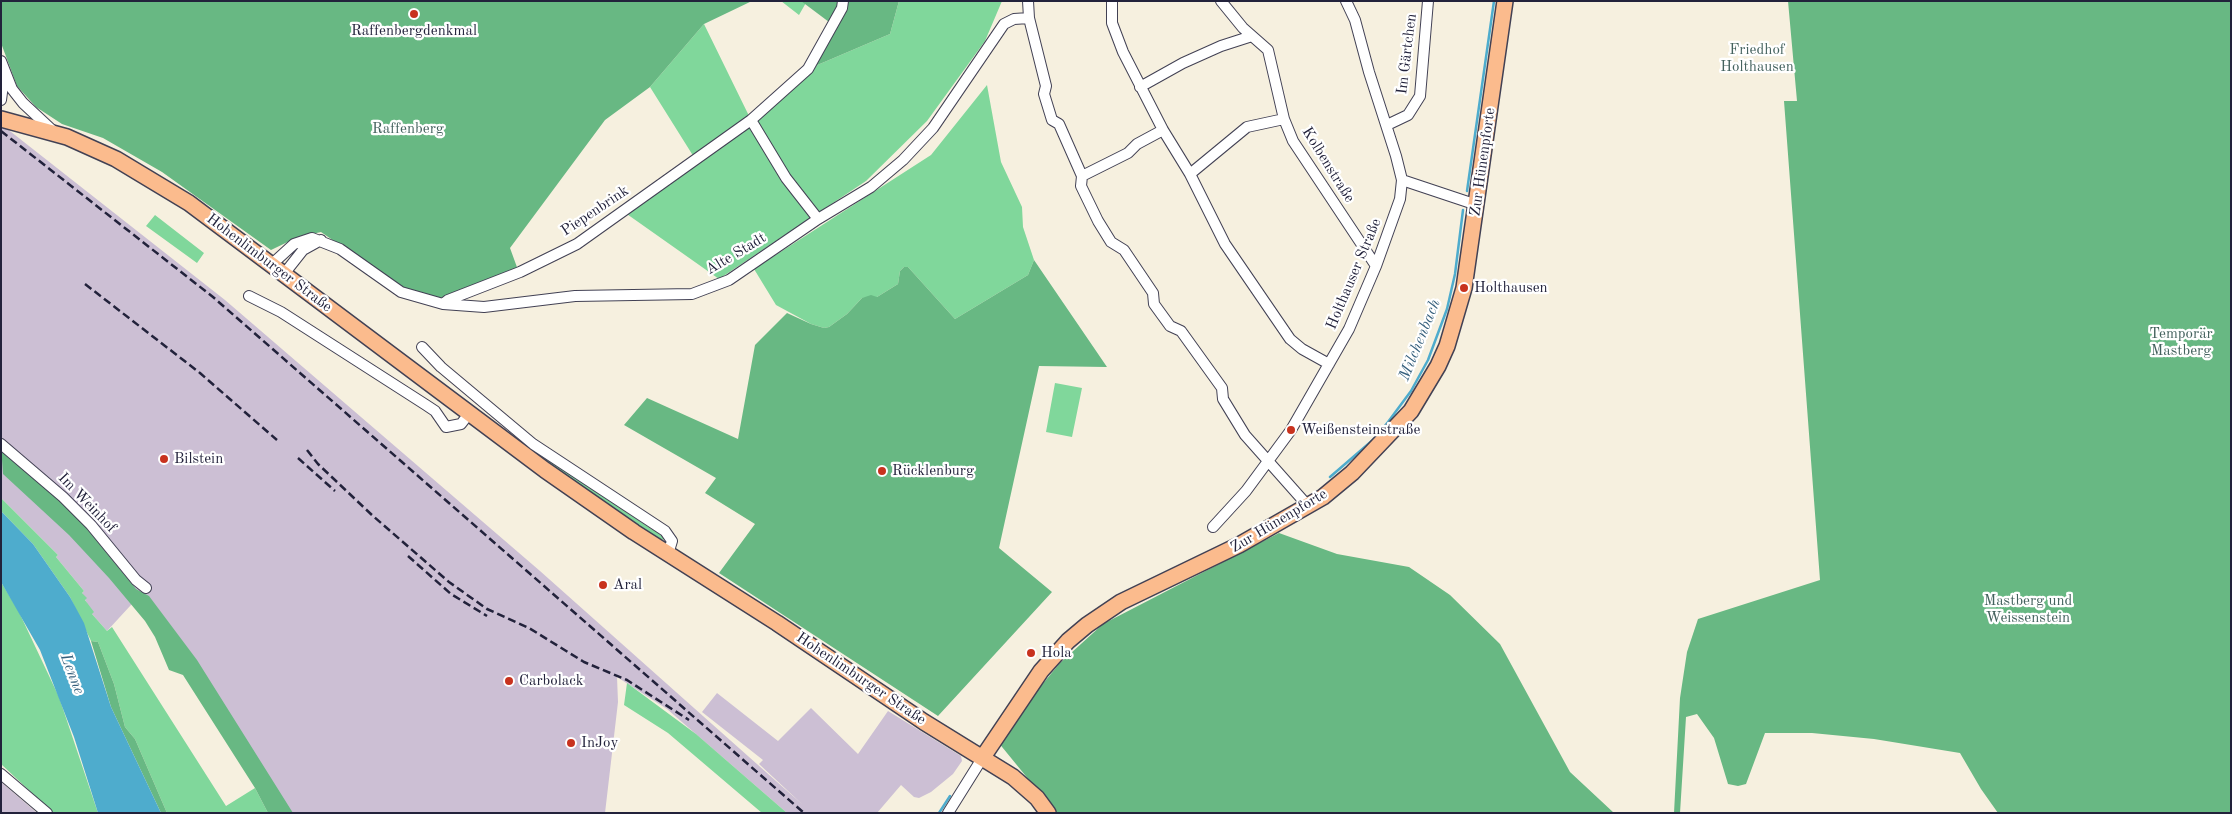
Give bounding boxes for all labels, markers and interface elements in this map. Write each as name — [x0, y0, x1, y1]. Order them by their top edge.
marker: Raffenbergdenkmal — [408, 8, 420, 20]
street label: Im Gärtchen — [1393, 13, 1421, 95]
place label: Raffenbergdenkmal — [351, 22, 477, 40]
park label: Friedhof Holthausen — [1720, 41, 1794, 76]
street label: Zur Hünenpforte — [1466, 107, 1500, 217]
park label: Raffenberg — [372, 120, 444, 138]
street label: Kolbenstraße — [1298, 124, 1358, 206]
street label: Piepenbrink — [558, 182, 632, 240]
street label: Hohenlimburger Straße — [203, 210, 335, 316]
street label: Holthauser Straße — [1323, 216, 1385, 332]
street label: Alte Stadt — [703, 229, 769, 279]
place label: Holthausen — [1474, 279, 1548, 297]
marker: Holthausen — [1458, 282, 1470, 294]
water label: Milchenbach — [1395, 296, 1445, 384]
park label: Temporär Mastberg — [2149, 325, 2213, 360]
place label: Weißensteinstraße — [1301, 421, 1420, 439]
marker: Weißensteinstraße — [1285, 424, 1297, 436]
place label: Bilstein — [174, 450, 223, 468]
marker: Bilstein — [158, 453, 170, 465]
place label: Rücklenburg — [892, 462, 974, 480]
marker: Rücklenburg — [876, 465, 888, 477]
street label: Im Weinhof — [54, 469, 120, 537]
street label: Zur Hünenpforte — [1227, 485, 1331, 557]
place label: Aral — [613, 576, 642, 594]
marker: Aral — [597, 579, 609, 591]
park label: Mastberg und Weissenstein — [1984, 592, 2072, 627]
street label: Hohenlimburger Straße — [793, 629, 929, 729]
place label: Hola — [1041, 644, 1072, 662]
marker: Hola — [1025, 647, 1037, 659]
water label: Lenne — [55, 651, 89, 697]
place label: Carbolack — [519, 672, 584, 690]
marker: Carbolack — [503, 675, 515, 687]
place label: InJoy — [581, 734, 618, 752]
marker: InJoy — [565, 737, 577, 749]

